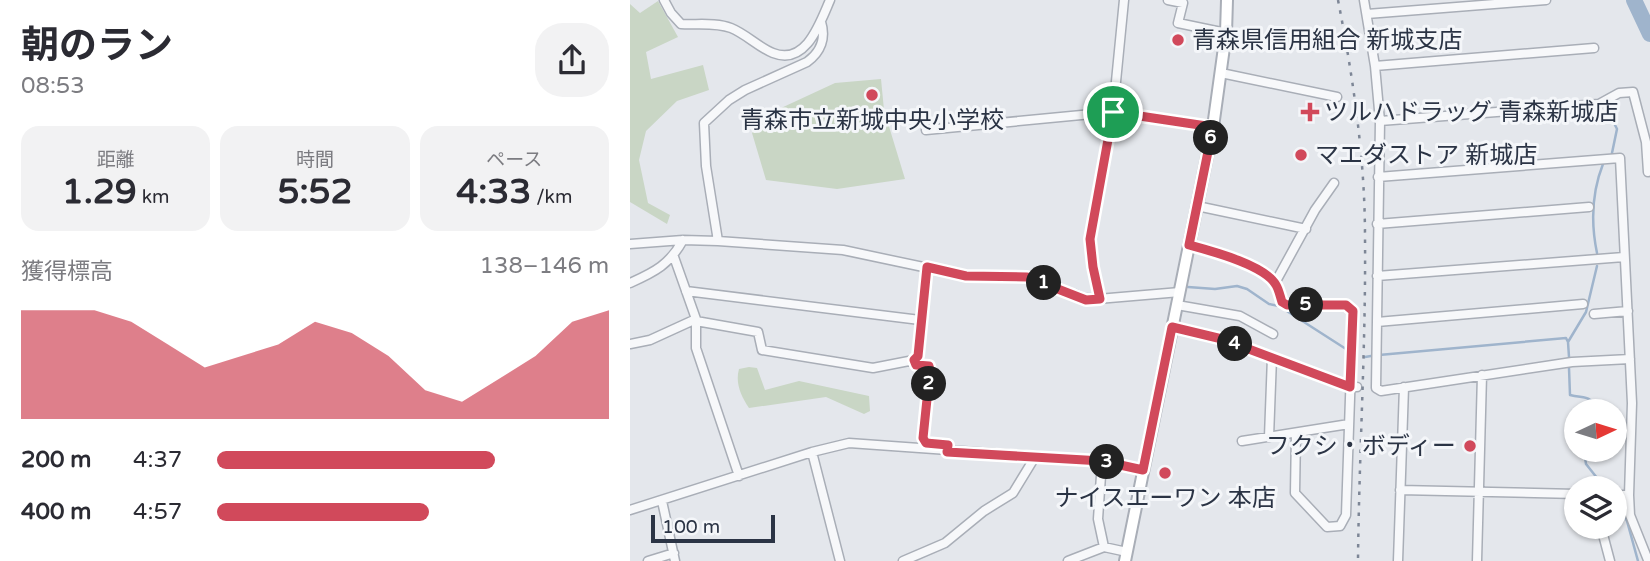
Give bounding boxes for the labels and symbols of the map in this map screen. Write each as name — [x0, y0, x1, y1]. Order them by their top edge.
place label: 青森県信用組合 新城支店 — [1192, 26, 1462, 55]
marker: 青森県信用組合 新城支店 — [1170, 32, 1186, 48]
pin — [1083, 82, 1143, 142]
marker: 青森市立新城中央小学校 — [864, 87, 880, 103]
place label: ツルハドラッグ 青森新城店 — [1324, 98, 1618, 127]
marker: ツルハドラッグ 青森新城店 — [1302, 104, 1318, 120]
place label: 青森市立新城中央小学校 — [740, 106, 1004, 135]
pin: 6 — [1194, 120, 1228, 156]
place label: マエダストア 新城店 — [1315, 141, 1537, 170]
marker: マエダストア 新城店 — [1293, 147, 1309, 163]
pin: 1 — [1026, 266, 1062, 300]
pin: 5 — [1288, 288, 1324, 322]
pin: 4 — [1218, 326, 1252, 362]
pin: 2 — [912, 366, 946, 402]
north arrow — [1564, 399, 1628, 462]
place label: フクシ・ボディー — [1266, 432, 1456, 461]
marker: フクシ・ボディー — [1462, 438, 1478, 454]
pin: 3 — [1090, 444, 1124, 480]
marker: ナイスエーワン 本店 — [1157, 465, 1173, 481]
place label: ナイスエーワン 本店 — [1054, 484, 1276, 513]
scale bar — [651, 512, 775, 544]

